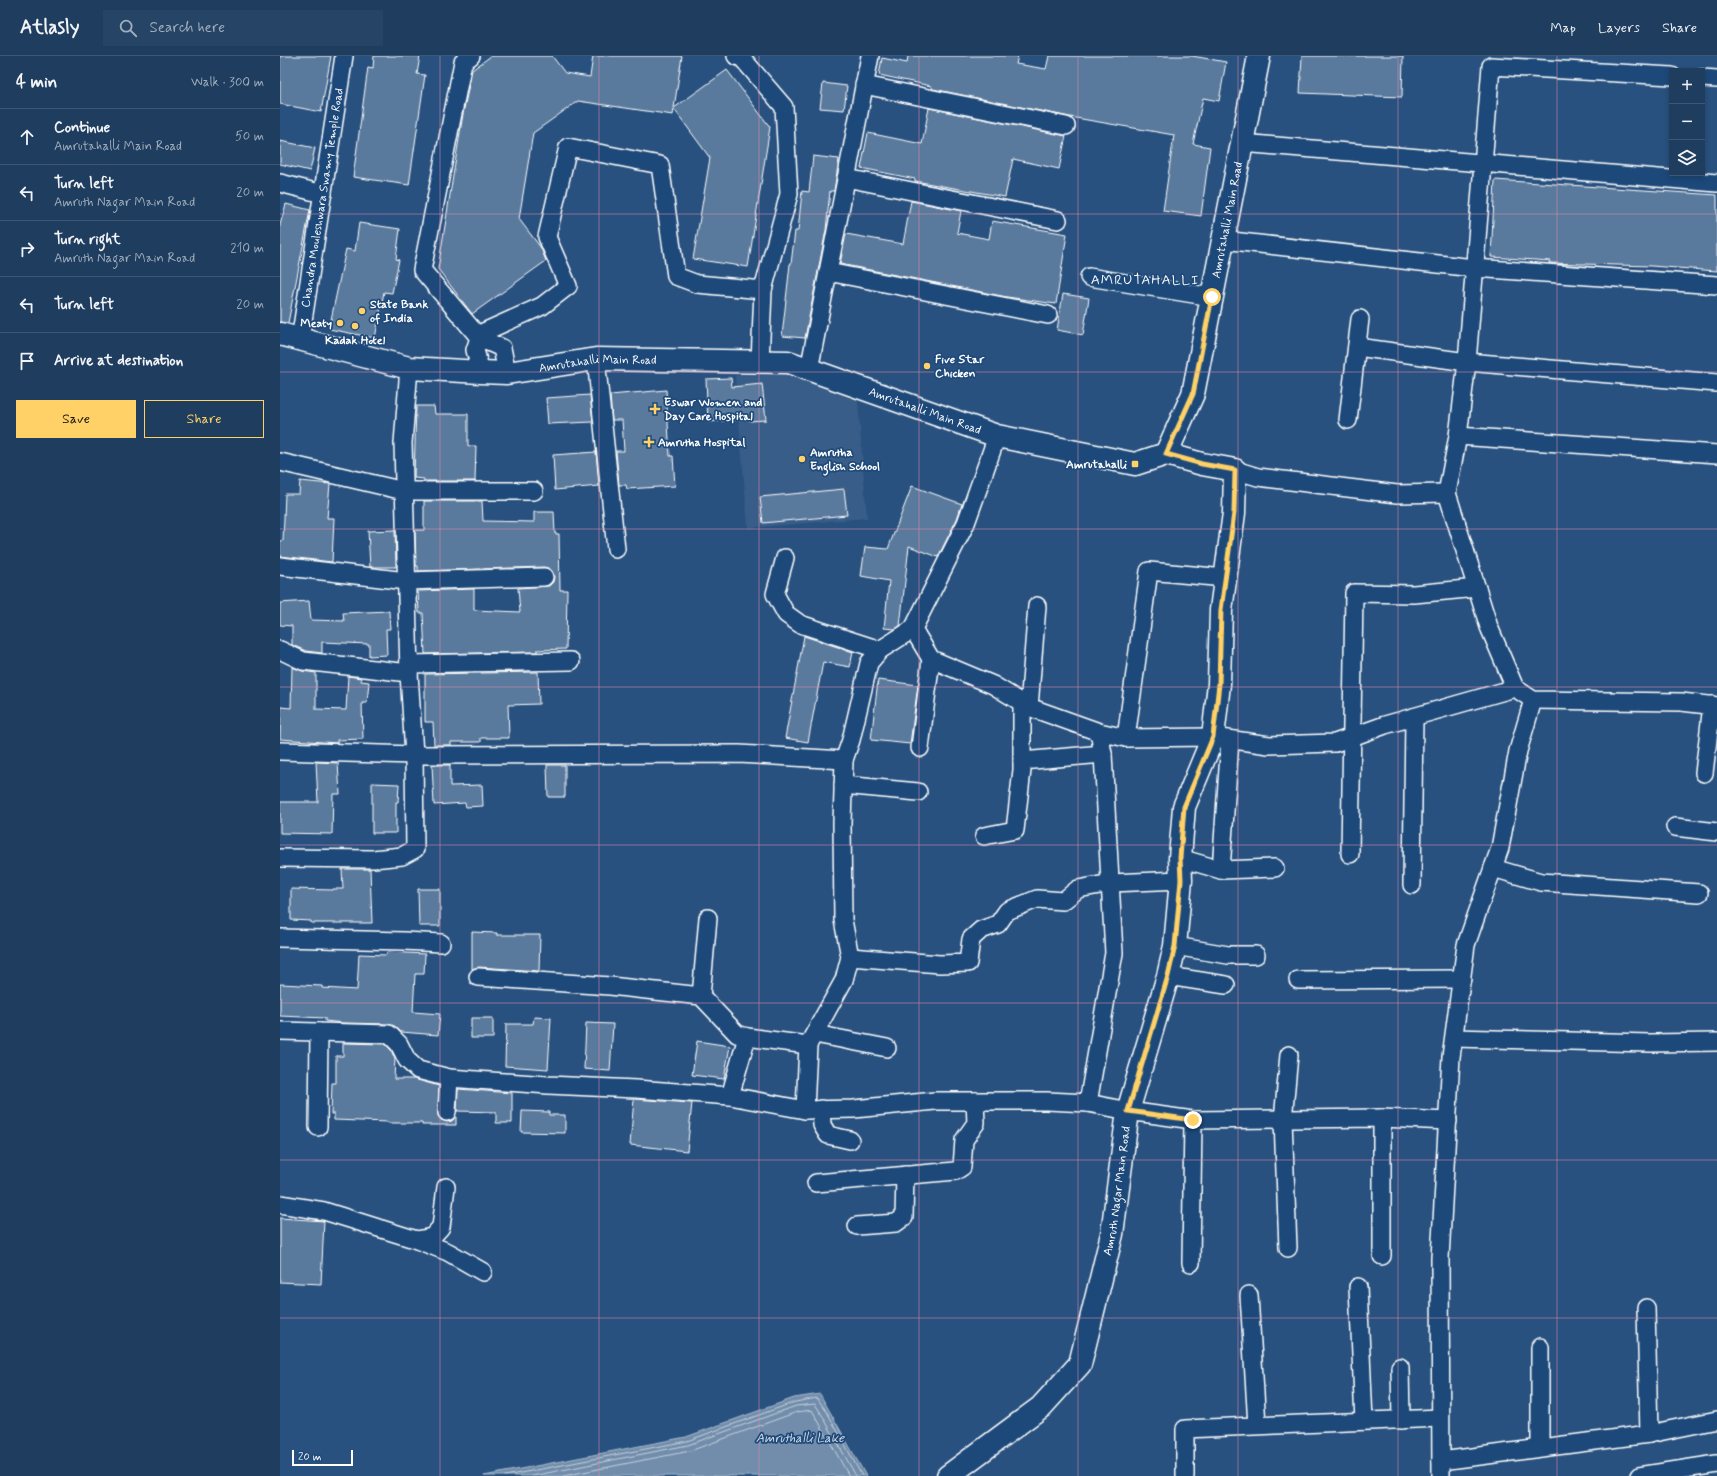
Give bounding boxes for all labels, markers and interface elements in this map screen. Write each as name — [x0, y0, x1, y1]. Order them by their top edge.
search box — [103, 10, 383, 46]
text: Atlasly — [20, 15, 79, 40]
icon: search — [117, 17, 139, 39]
text: Search here — [149, 18, 225, 38]
text: Map — [1550, 19, 1576, 37]
text: Layers — [1598, 19, 1640, 37]
text: Share — [1662, 19, 1697, 37]
map controls — [1669, 68, 1705, 176]
button: + — [1669, 68, 1705, 104]
text: 4 min — [16, 71, 57, 93]
text: Walk · 300 m — [191, 74, 264, 91]
street label: Chandra Mouleshwara Swamy Temple Road — [298, 87, 348, 309]
button: − — [1669, 104, 1705, 140]
text: Continue — [54, 118, 110, 138]
icon: ahead — [16, 126, 38, 148]
text: 50 m — [235, 128, 264, 145]
text: Amrutahalli Main Road — [54, 138, 182, 155]
button: layers — [1669, 140, 1705, 176]
street label: Amrutahalli Main Road — [1209, 160, 1247, 280]
text: Turn left — [54, 174, 114, 194]
icon: left — [16, 182, 38, 204]
text: 20 m — [236, 184, 264, 201]
text: Amruth Nagar Main Road — [54, 194, 195, 211]
text: Turn right — [54, 230, 121, 250]
icon: right — [16, 238, 38, 260]
text: 210 m — [230, 240, 264, 257]
text: Amruth Nagar Main Road — [54, 250, 195, 267]
district label: AMRUTAHALLI — [1091, 271, 1199, 289]
route start — [1203, 288, 1221, 306]
icon: left — [16, 294, 38, 316]
text: Turn left — [54, 295, 114, 315]
text: 20 m — [236, 296, 264, 313]
place label: State Bank of India — [370, 297, 428, 327]
marker: State Bank of India — [357, 306, 367, 316]
place label: Meaty — [300, 316, 332, 332]
marker: Meaty — [335, 318, 345, 328]
marker: Kadak Hotel — [350, 321, 360, 331]
place label: Kadak Hotel — [325, 333, 386, 349]
icon: arrive — [16, 350, 38, 372]
text: Arrive at destination — [54, 351, 183, 371]
street label: Amrutahalli Main Road — [538, 352, 657, 377]
place label: Five Star Chicken — [935, 352, 985, 382]
marker: Five Star Chicken — [922, 361, 932, 371]
street label: Amrutahalli Main Road — [866, 384, 983, 439]
place label: Eswar Women and Day Care Hospital — [664, 395, 762, 425]
button: Save — [16, 400, 136, 438]
button: Share — [144, 400, 264, 438]
marker: Eswar Women and Day Care Hospital — [649, 403, 661, 415]
place label: Amrutha Hospital — [658, 435, 745, 451]
marker: Amrutha Hospital — [643, 436, 655, 448]
place label: Amrutha English School — [810, 445, 880, 476]
marker: Amrutha English School — [797, 454, 807, 464]
place label: Amrutahalli — [1066, 457, 1127, 473]
marker: Amrutahalli — [1130, 459, 1140, 469]
route end — [1184, 1111, 1202, 1129]
street label: Amruth Nagar Main Road — [1100, 1125, 1135, 1258]
water label: Amruthalli Lake — [756, 1430, 845, 1447]
scale bar — [292, 1448, 353, 1467]
text: 20 m — [298, 1450, 321, 1464]

